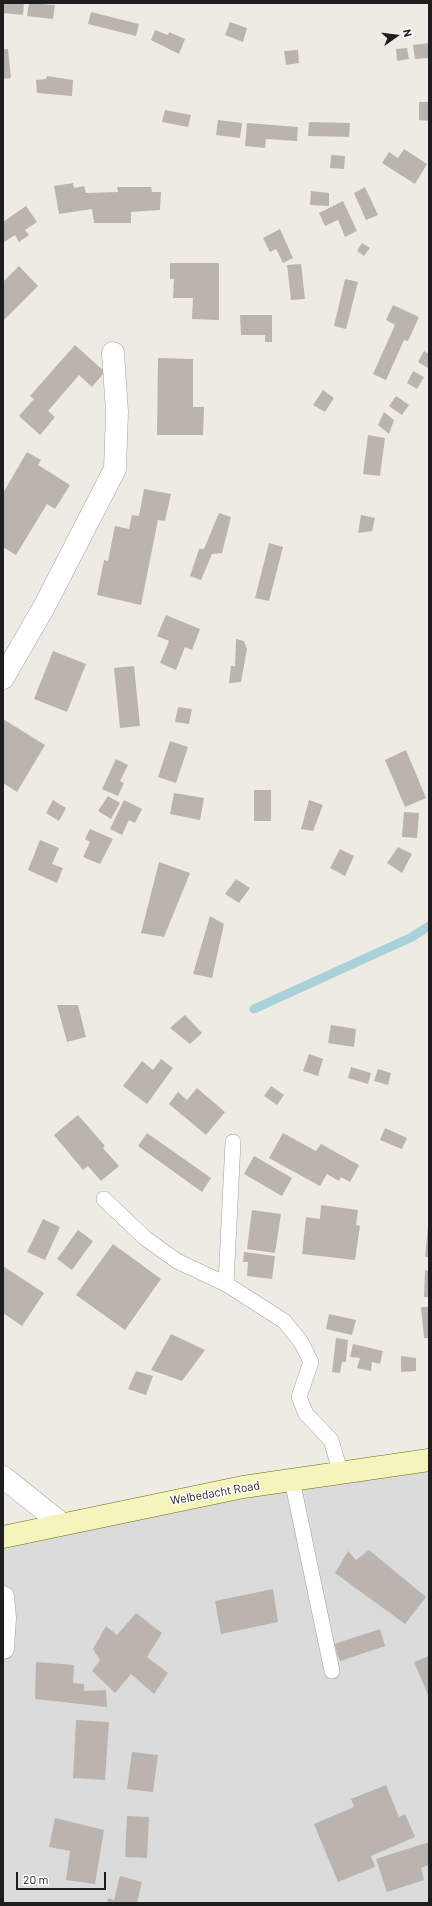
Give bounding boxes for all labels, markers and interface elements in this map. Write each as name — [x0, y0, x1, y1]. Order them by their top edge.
north arrow — [376, 16, 416, 56]
text: N — [401, 28, 415, 38]
street label: Welbedacht Road — [169, 1478, 261, 1508]
scale bar — [18, 1864, 108, 1890]
text: 20 m — [23, 1872, 49, 1886]

